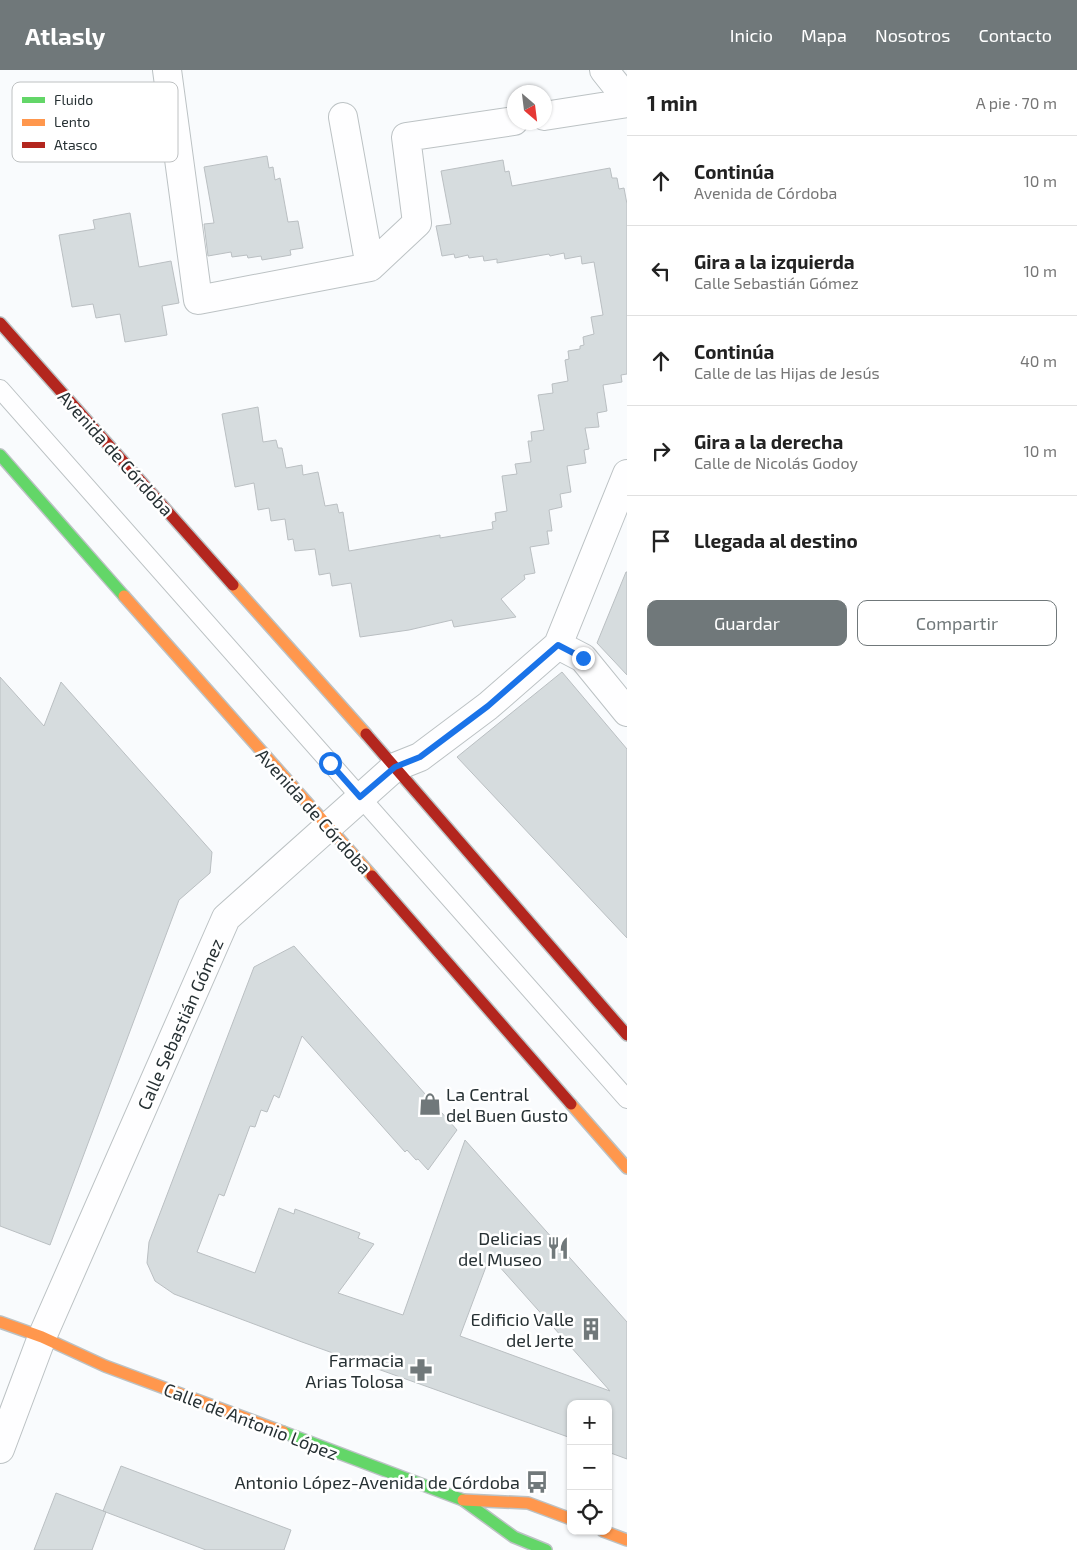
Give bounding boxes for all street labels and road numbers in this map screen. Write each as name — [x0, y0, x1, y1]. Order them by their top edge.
street label: Avenida de Córdoba — [54, 386, 178, 520]
street label: Avenida de Córdoba — [252, 744, 376, 878]
street label: Calle Sebastián Gómez — [132, 935, 228, 1113]
street label: Calle de Antonio López — [161, 1378, 341, 1464]

